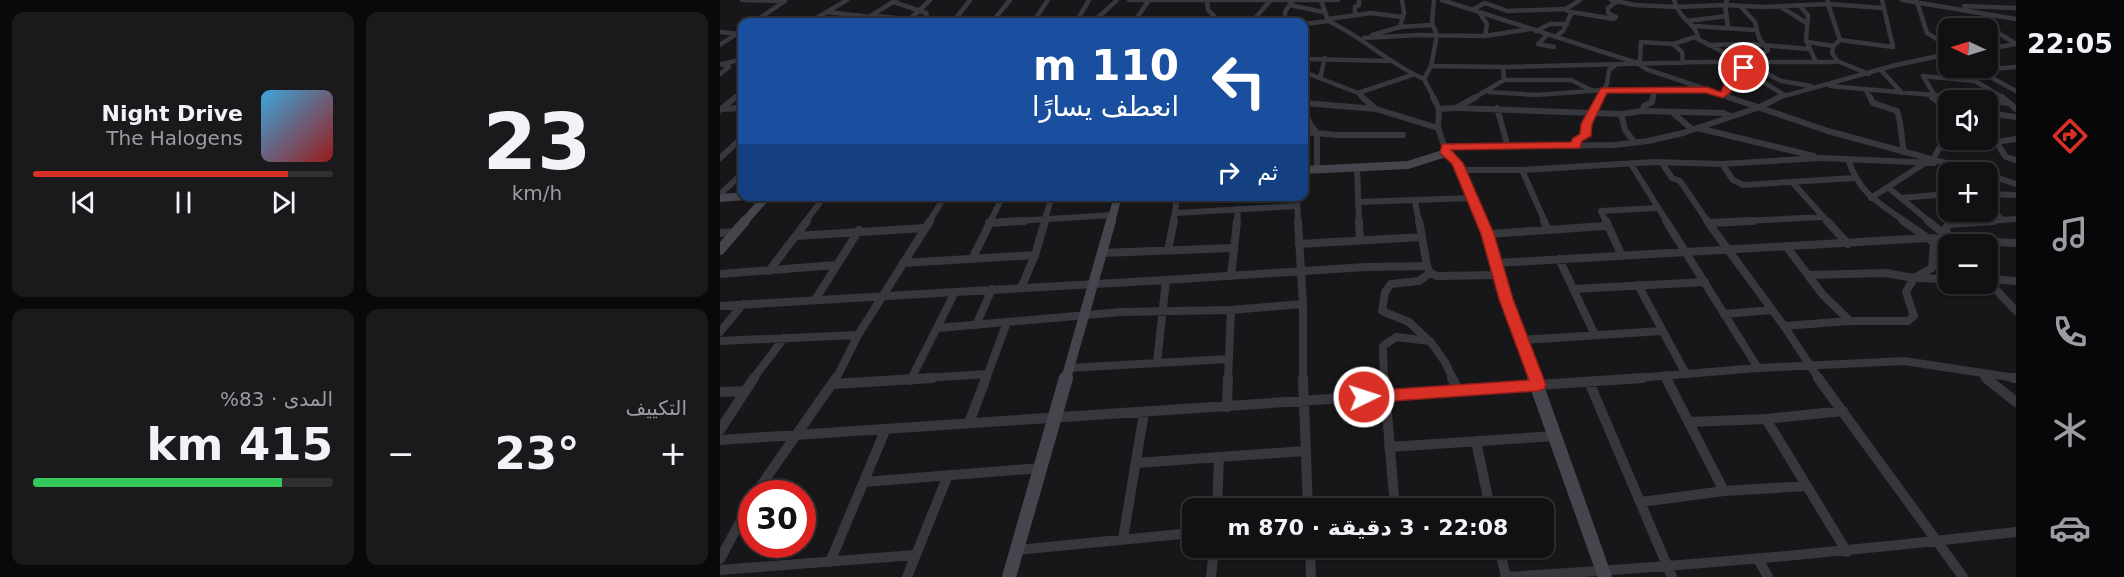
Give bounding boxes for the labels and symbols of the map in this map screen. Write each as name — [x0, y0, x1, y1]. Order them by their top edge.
north arrow — [1938, 18, 1998, 78]
pin — [1718, 42, 1769, 93]
position arrow — [1332, 365, 1396, 429]
speed limit sign: 30 — [738, 480, 816, 558]

